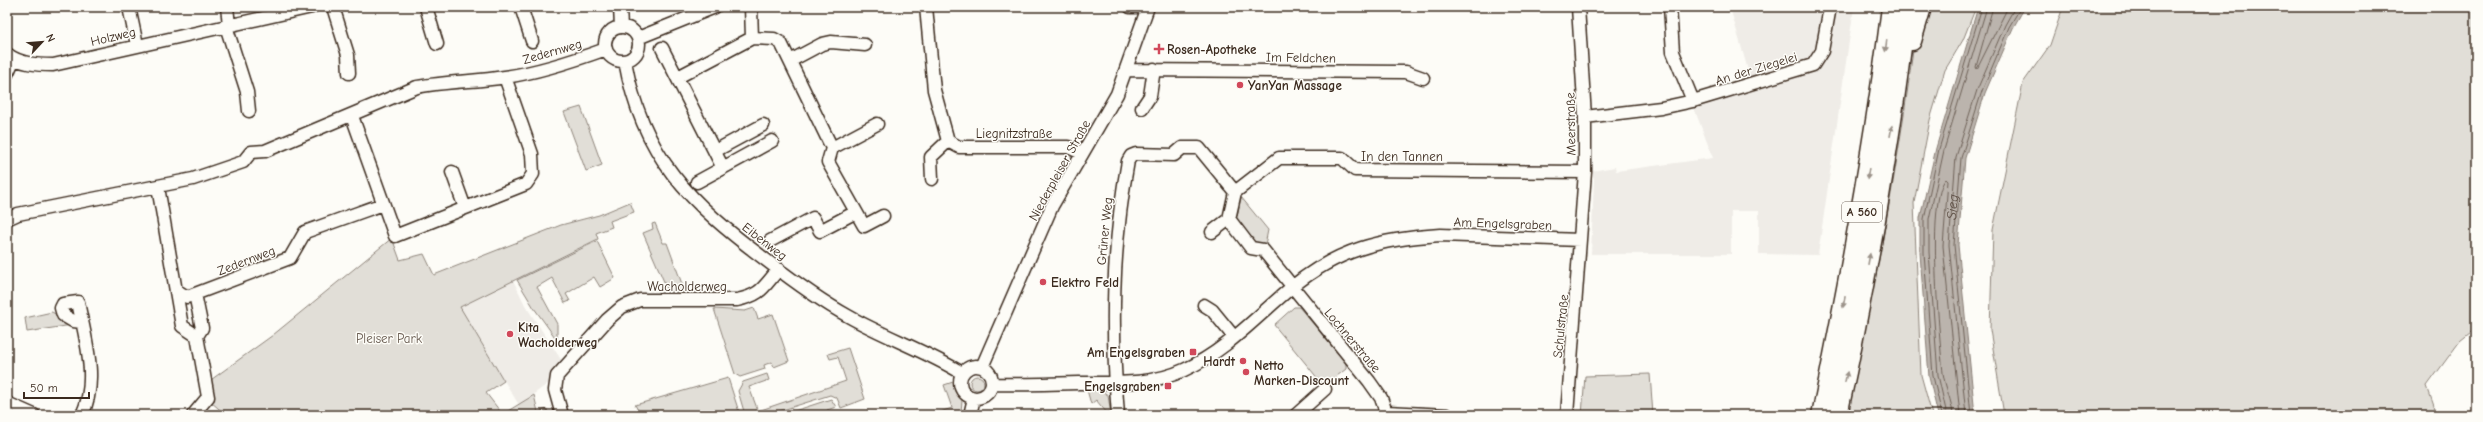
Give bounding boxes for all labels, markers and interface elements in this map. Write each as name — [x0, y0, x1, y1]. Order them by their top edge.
north arrow — [22, 22, 62, 62]
street label: Holzweg — [89, 24, 137, 49]
text: N — [43, 32, 58, 44]
street label: Zedernweg — [521, 36, 583, 67]
one-way arrow — [1883, 40, 1889, 52]
place label: Rosen-Apotheke — [1167, 42, 1257, 57]
marker: Rosen-Apotheke — [1154, 44, 1164, 54]
street label: Im Feldchen — [1266, 49, 1336, 66]
street label: An der Ziegelei — [1713, 49, 1799, 88]
place label: YanYan Massage — [1248, 78, 1342, 93]
marker: YanYan Massage — [1235, 80, 1245, 90]
street label: Meerstraße — [1562, 92, 1579, 156]
street label: Niederpleiser Straße — [1025, 117, 1094, 223]
one-way arrow — [1888, 125, 1894, 137]
street label: Liegnitzstraße — [976, 126, 1053, 141]
street label: In den Tannen — [1361, 149, 1443, 164]
one-way arrow — [1864, 168, 1870, 180]
water label: Sieg — [1943, 194, 1962, 220]
street label: Grüner Weg — [1093, 196, 1116, 266]
road number: A 560 — [1842, 202, 1882, 222]
street label: Am Engelsgraben — [1454, 214, 1552, 233]
street label: Eibenweg — [739, 219, 790, 263]
street label: Zedernweg — [215, 243, 277, 278]
one-way arrow — [1866, 253, 1872, 266]
place label: Elektro Feld — [1051, 275, 1119, 290]
marker: Elektro Feld — [1038, 277, 1048, 287]
street label: Wacholderweg — [647, 279, 727, 294]
street label: Schulstraße — [1550, 293, 1571, 359]
one-way arrow — [1840, 296, 1846, 308]
street label: Lochnerstraße — [1321, 305, 1384, 376]
place label: Kita Wacholderweg — [518, 320, 598, 350]
marker: Kita Wacholderweg — [505, 329, 515, 339]
park label: Pleiser Park — [356, 331, 423, 346]
place label: Am Engelsgraben — [1087, 345, 1185, 360]
marker: Am Engelsgraben — [1188, 347, 1198, 357]
place label: Hardt — [1203, 354, 1236, 369]
marker: Hardt — [1238, 356, 1248, 366]
place label: Netto Marken-Discount — [1254, 358, 1350, 388]
marker: Netto Marken-Discount — [1241, 367, 1251, 377]
one-way arrow — [1844, 371, 1850, 383]
scale bar — [24, 374, 89, 400]
place label: Engelsgraben — [1084, 379, 1160, 394]
text: 50 m — [30, 381, 58, 395]
marker: Engelsgraben — [1163, 381, 1173, 391]

